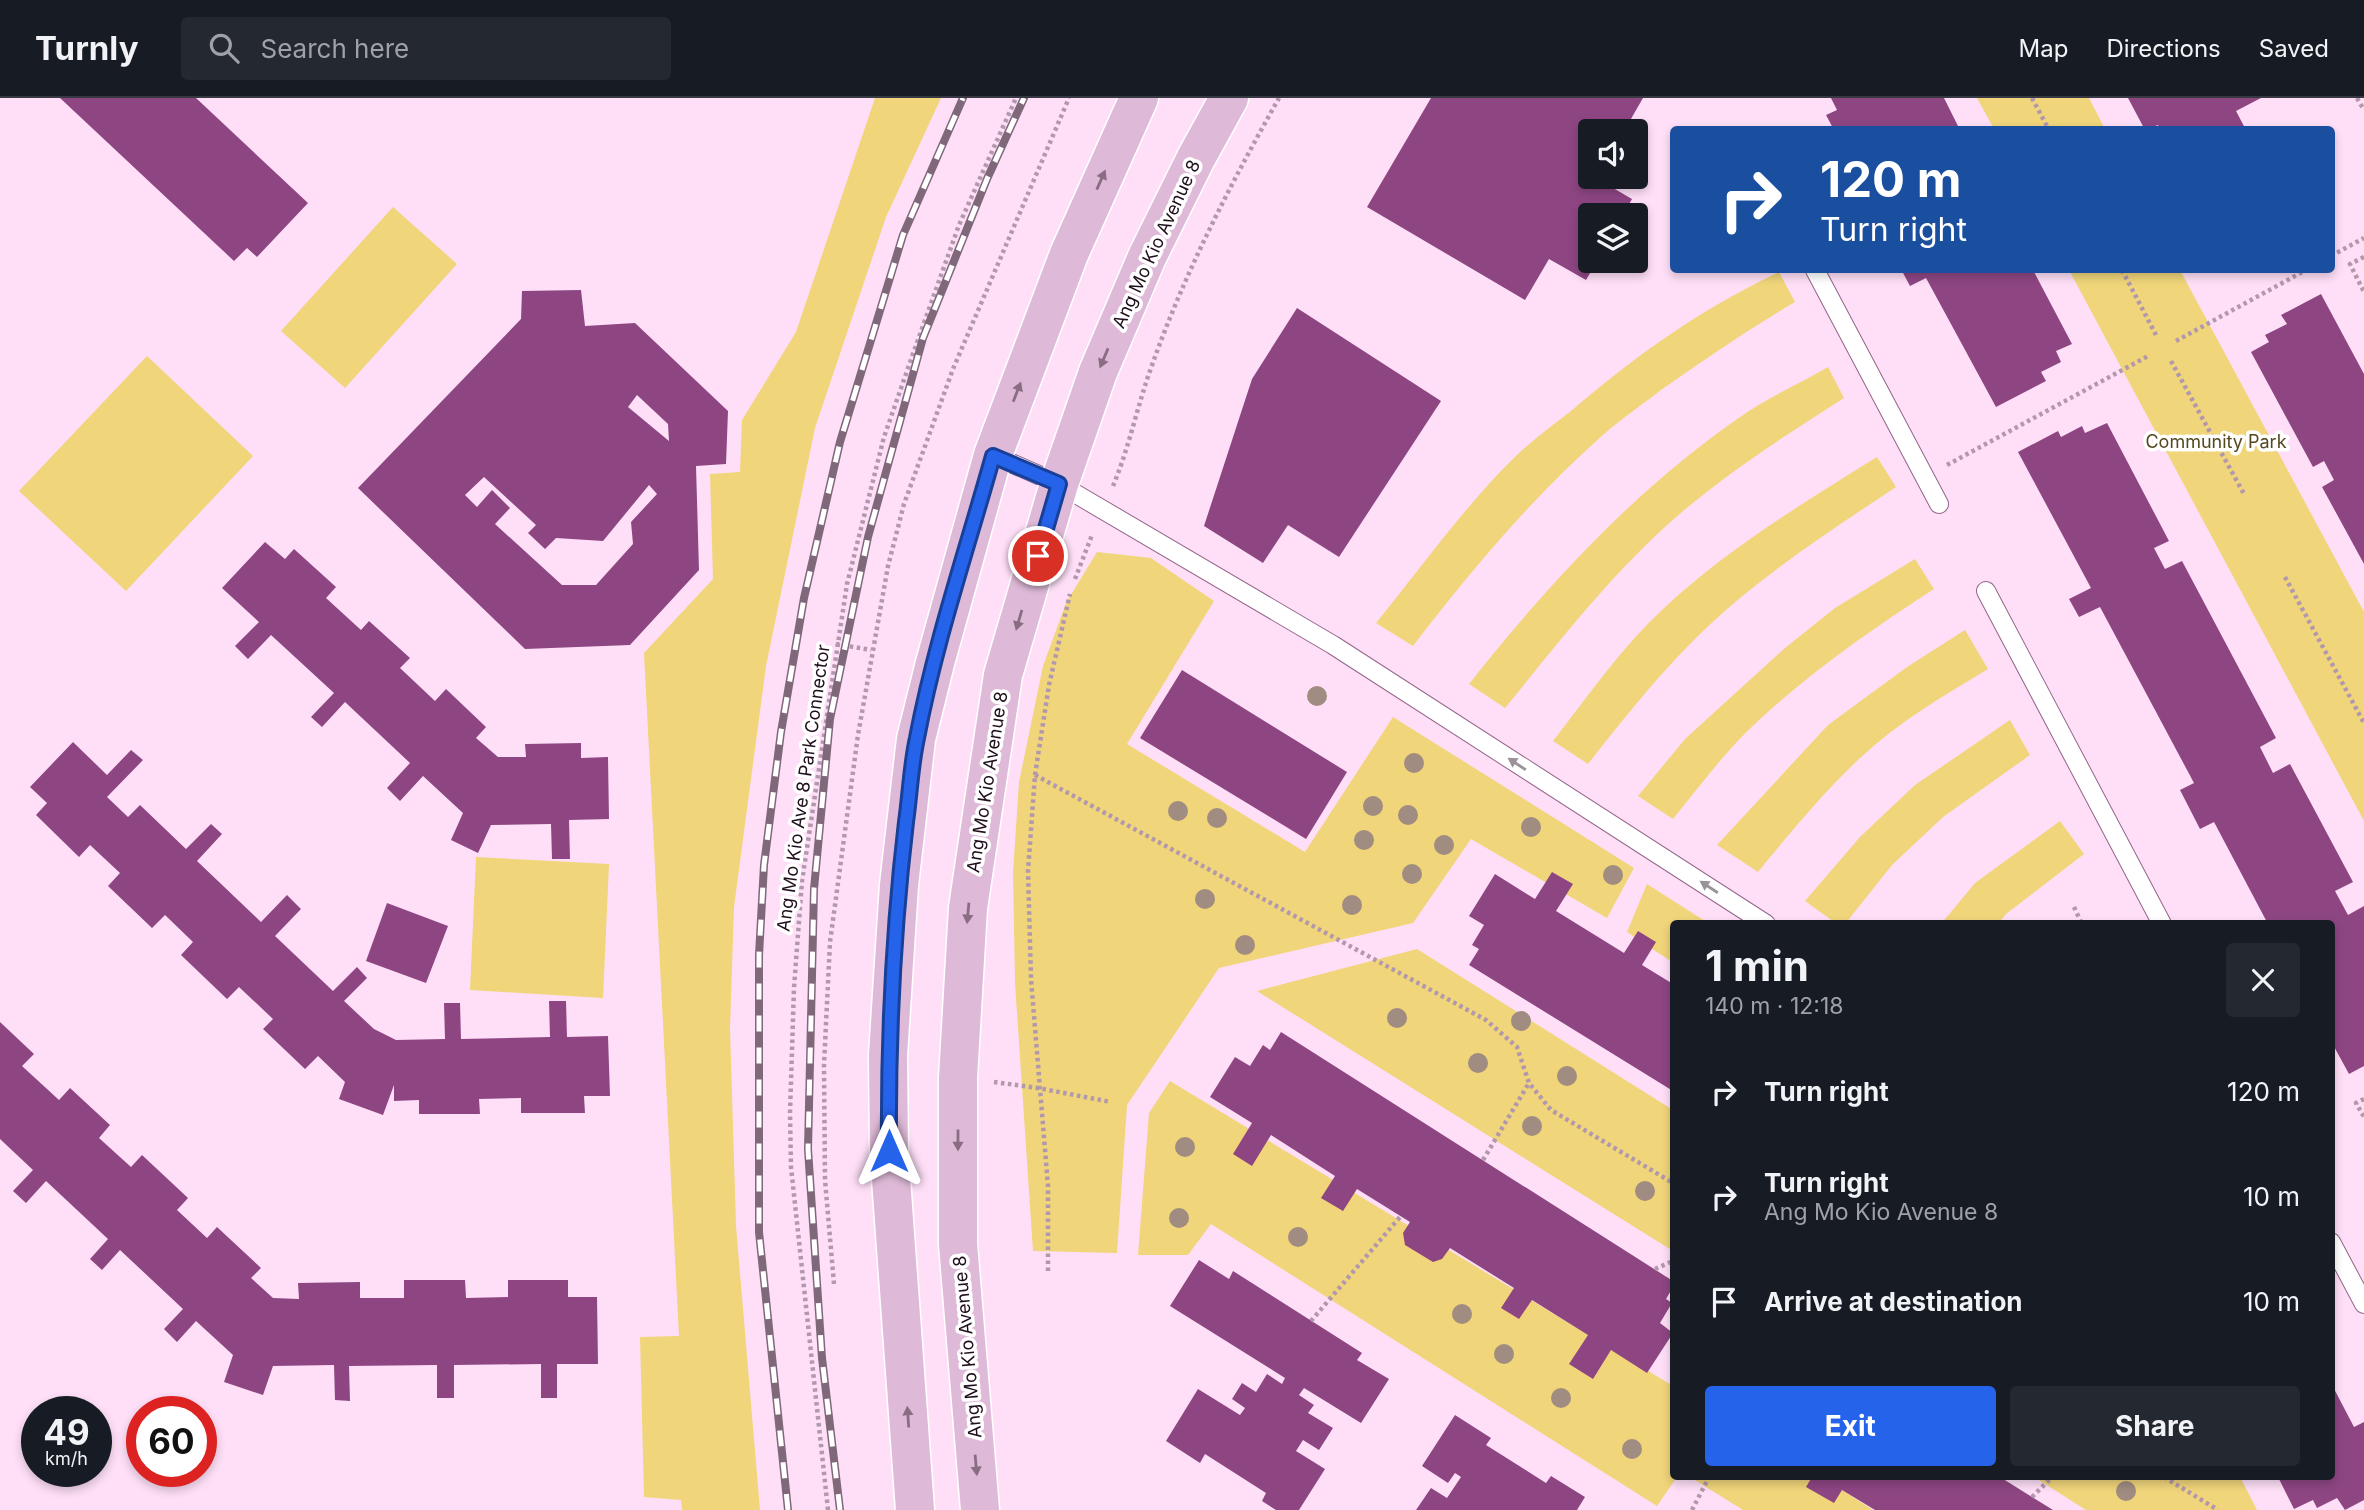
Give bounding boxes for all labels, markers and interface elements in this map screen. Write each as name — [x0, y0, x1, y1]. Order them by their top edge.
search box — [181, 17, 671, 80]
text: Turnly — [35, 28, 139, 68]
icon: search — [205, 29, 243, 67]
text: Search here — [261, 33, 409, 64]
text: Map — [2019, 34, 2068, 63]
text: Directions — [2106, 34, 2221, 63]
text: Saved — [2259, 34, 2329, 63]
map controls — [1578, 119, 1648, 273]
button: sound — [1578, 119, 1648, 189]
text: 120 m — [1820, 150, 1961, 209]
icon: right — [1705, 154, 1796, 245]
street label: Ang Mo Kio Avenue 8 — [1108, 157, 1204, 331]
one-way arrow — [1096, 170, 1107, 191]
button: layers — [1578, 203, 1648, 273]
text: Turn right — [1820, 210, 1967, 249]
one-way arrow — [1098, 348, 1110, 368]
one-way arrow — [1011, 381, 1022, 402]
park label: Community Park — [2145, 431, 2287, 452]
pin — [1008, 526, 1068, 586]
icon: arrive — [1019, 537, 1057, 575]
one-way arrow — [1014, 610, 1024, 631]
street label: Ang Mo Kio Ave 8 Park Connector — [772, 643, 834, 933]
street label: Ang Mo Kio Avenue 8 — [962, 690, 1012, 874]
one-way arrow — [1508, 758, 1527, 771]
one-way arrow — [1699, 881, 1718, 894]
one-way arrow — [962, 902, 973, 924]
text: 1 min — [1705, 940, 1809, 991]
button: close — [2226, 943, 2300, 1017]
text: 140 m · 12:18 — [1705, 992, 1844, 1020]
icon: right — [1705, 1073, 1743, 1111]
text: Turn right — [1764, 1076, 1889, 1107]
text: 120 m — [2227, 1076, 2300, 1107]
position arrow — [852, 1114, 926, 1188]
one-way arrow — [952, 1129, 964, 1151]
text: Turn right — [1764, 1167, 1889, 1198]
icon: right — [1705, 1178, 1743, 1216]
text: 10 m — [2243, 1181, 2300, 1212]
text: Ang Mo Kio Avenue 8 — [1764, 1198, 1998, 1226]
street label: Ang Mo Kio Avenue 8 — [949, 1255, 985, 1439]
icon: arrive — [1705, 1283, 1743, 1321]
text: Arrive at destination — [1764, 1286, 2023, 1317]
text: 10 m — [2243, 1286, 2300, 1317]
button: Exit — [1705, 1386, 1996, 1466]
button: Share — [2010, 1386, 2300, 1466]
speed limit sign: 60 — [126, 1396, 217, 1487]
one-way arrow — [902, 1406, 913, 1428]
text: 49 — [43, 1411, 90, 1453]
text: km/h — [45, 1448, 88, 1469]
one-way arrow — [971, 1454, 982, 1476]

